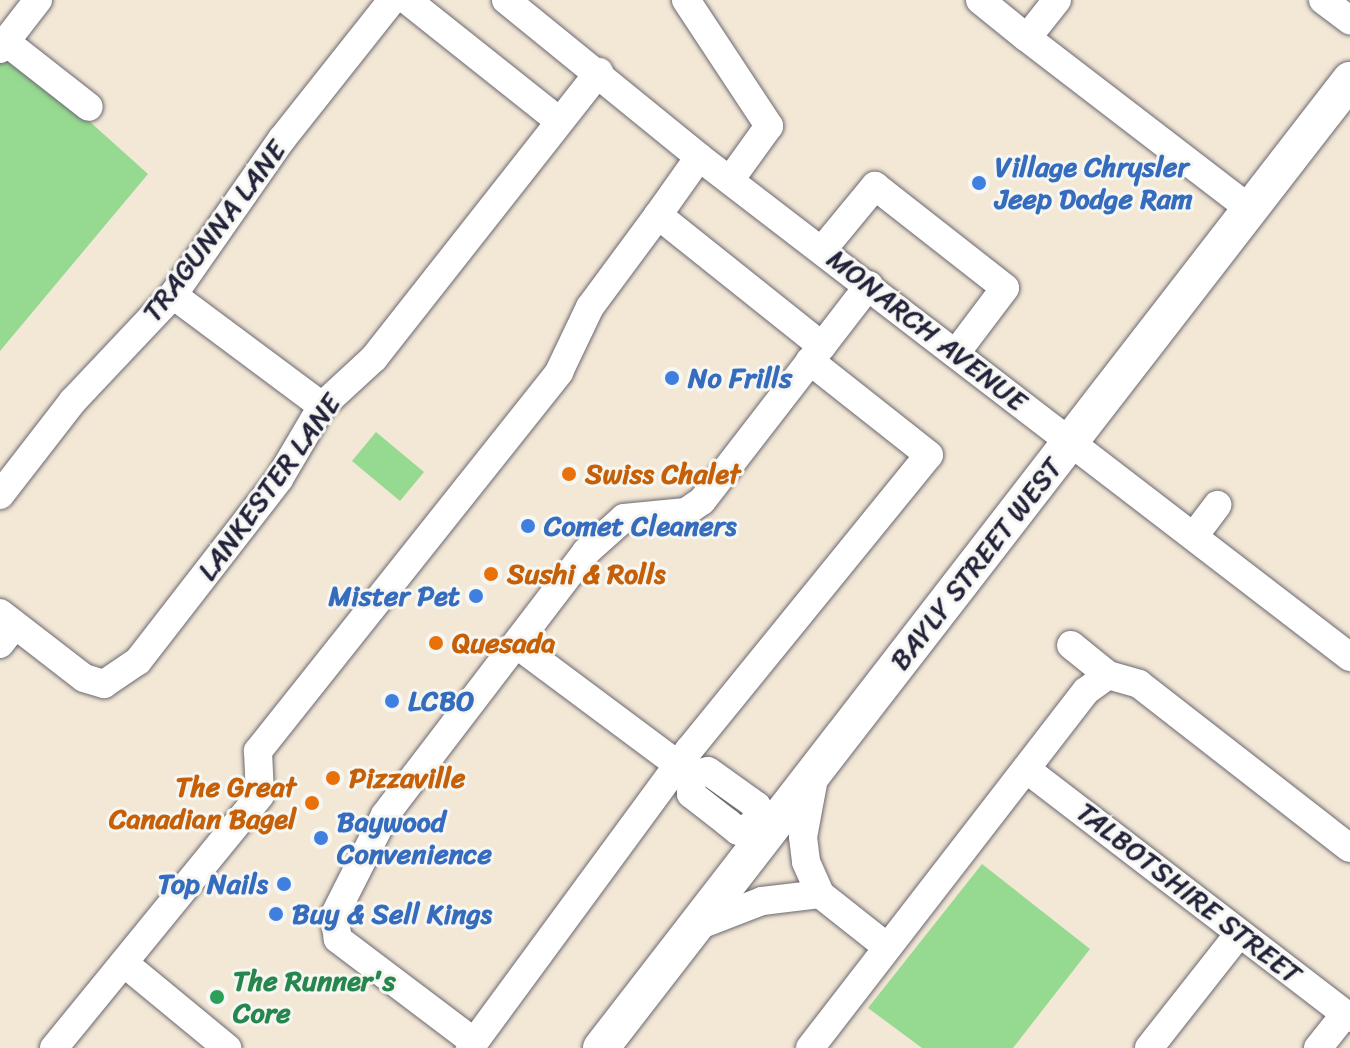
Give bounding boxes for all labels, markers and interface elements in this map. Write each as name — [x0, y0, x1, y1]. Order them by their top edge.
street label: TRAGUNNA LANE — [135, 134, 293, 328]
place label: Village Chrysler Jeep Dodge Ram — [995, 150, 1193, 216]
marker: Village Chrysler Jeep Dodge Ram — [970, 174, 988, 192]
street label: MONARCH AVENUE — [821, 242, 1033, 418]
place label: No Frills — [688, 361, 792, 395]
marker: No Frills — [663, 369, 681, 387]
street label: LANKESTER LANE — [190, 387, 348, 587]
street label: BAYLY STREET WEST — [883, 452, 1069, 676]
place label: Swiss Chalet — [585, 457, 741, 491]
marker: Swiss Chalet — [560, 465, 578, 483]
place label: Comet Cleaners — [544, 509, 738, 543]
marker: Comet Cleaners — [519, 517, 537, 535]
place label: Sushi & Rolls — [507, 557, 666, 591]
marker: Sushi & Rolls — [482, 565, 500, 583]
place label: Mister Pet — [328, 579, 460, 613]
marker: Mister Pet — [467, 587, 485, 605]
place label: Quesada — [452, 626, 555, 660]
marker: Quesada — [427, 634, 445, 652]
place label: LCBO — [408, 684, 474, 718]
marker: LCBO — [383, 692, 401, 710]
place label: Pizzaville — [349, 761, 465, 795]
marker: Pizzaville — [324, 769, 342, 787]
place label: The Great Canadian Bagel — [108, 770, 296, 836]
marker: The Great Canadian Bagel — [303, 794, 321, 812]
street label: TALBOTSHIRE STREET — [1070, 795, 1308, 991]
place label: Baywood Convenience — [337, 805, 492, 871]
marker: Baywood Convenience — [312, 829, 330, 847]
place label: Top Nails — [157, 867, 268, 901]
marker: Top Nails — [275, 875, 293, 893]
place label: Buy & Sell Kings — [292, 897, 492, 931]
marker: Buy & Sell Kings — [267, 905, 285, 923]
place label: The Runner's Core — [233, 964, 396, 1030]
marker: The Runner's Core — [208, 988, 226, 1006]

